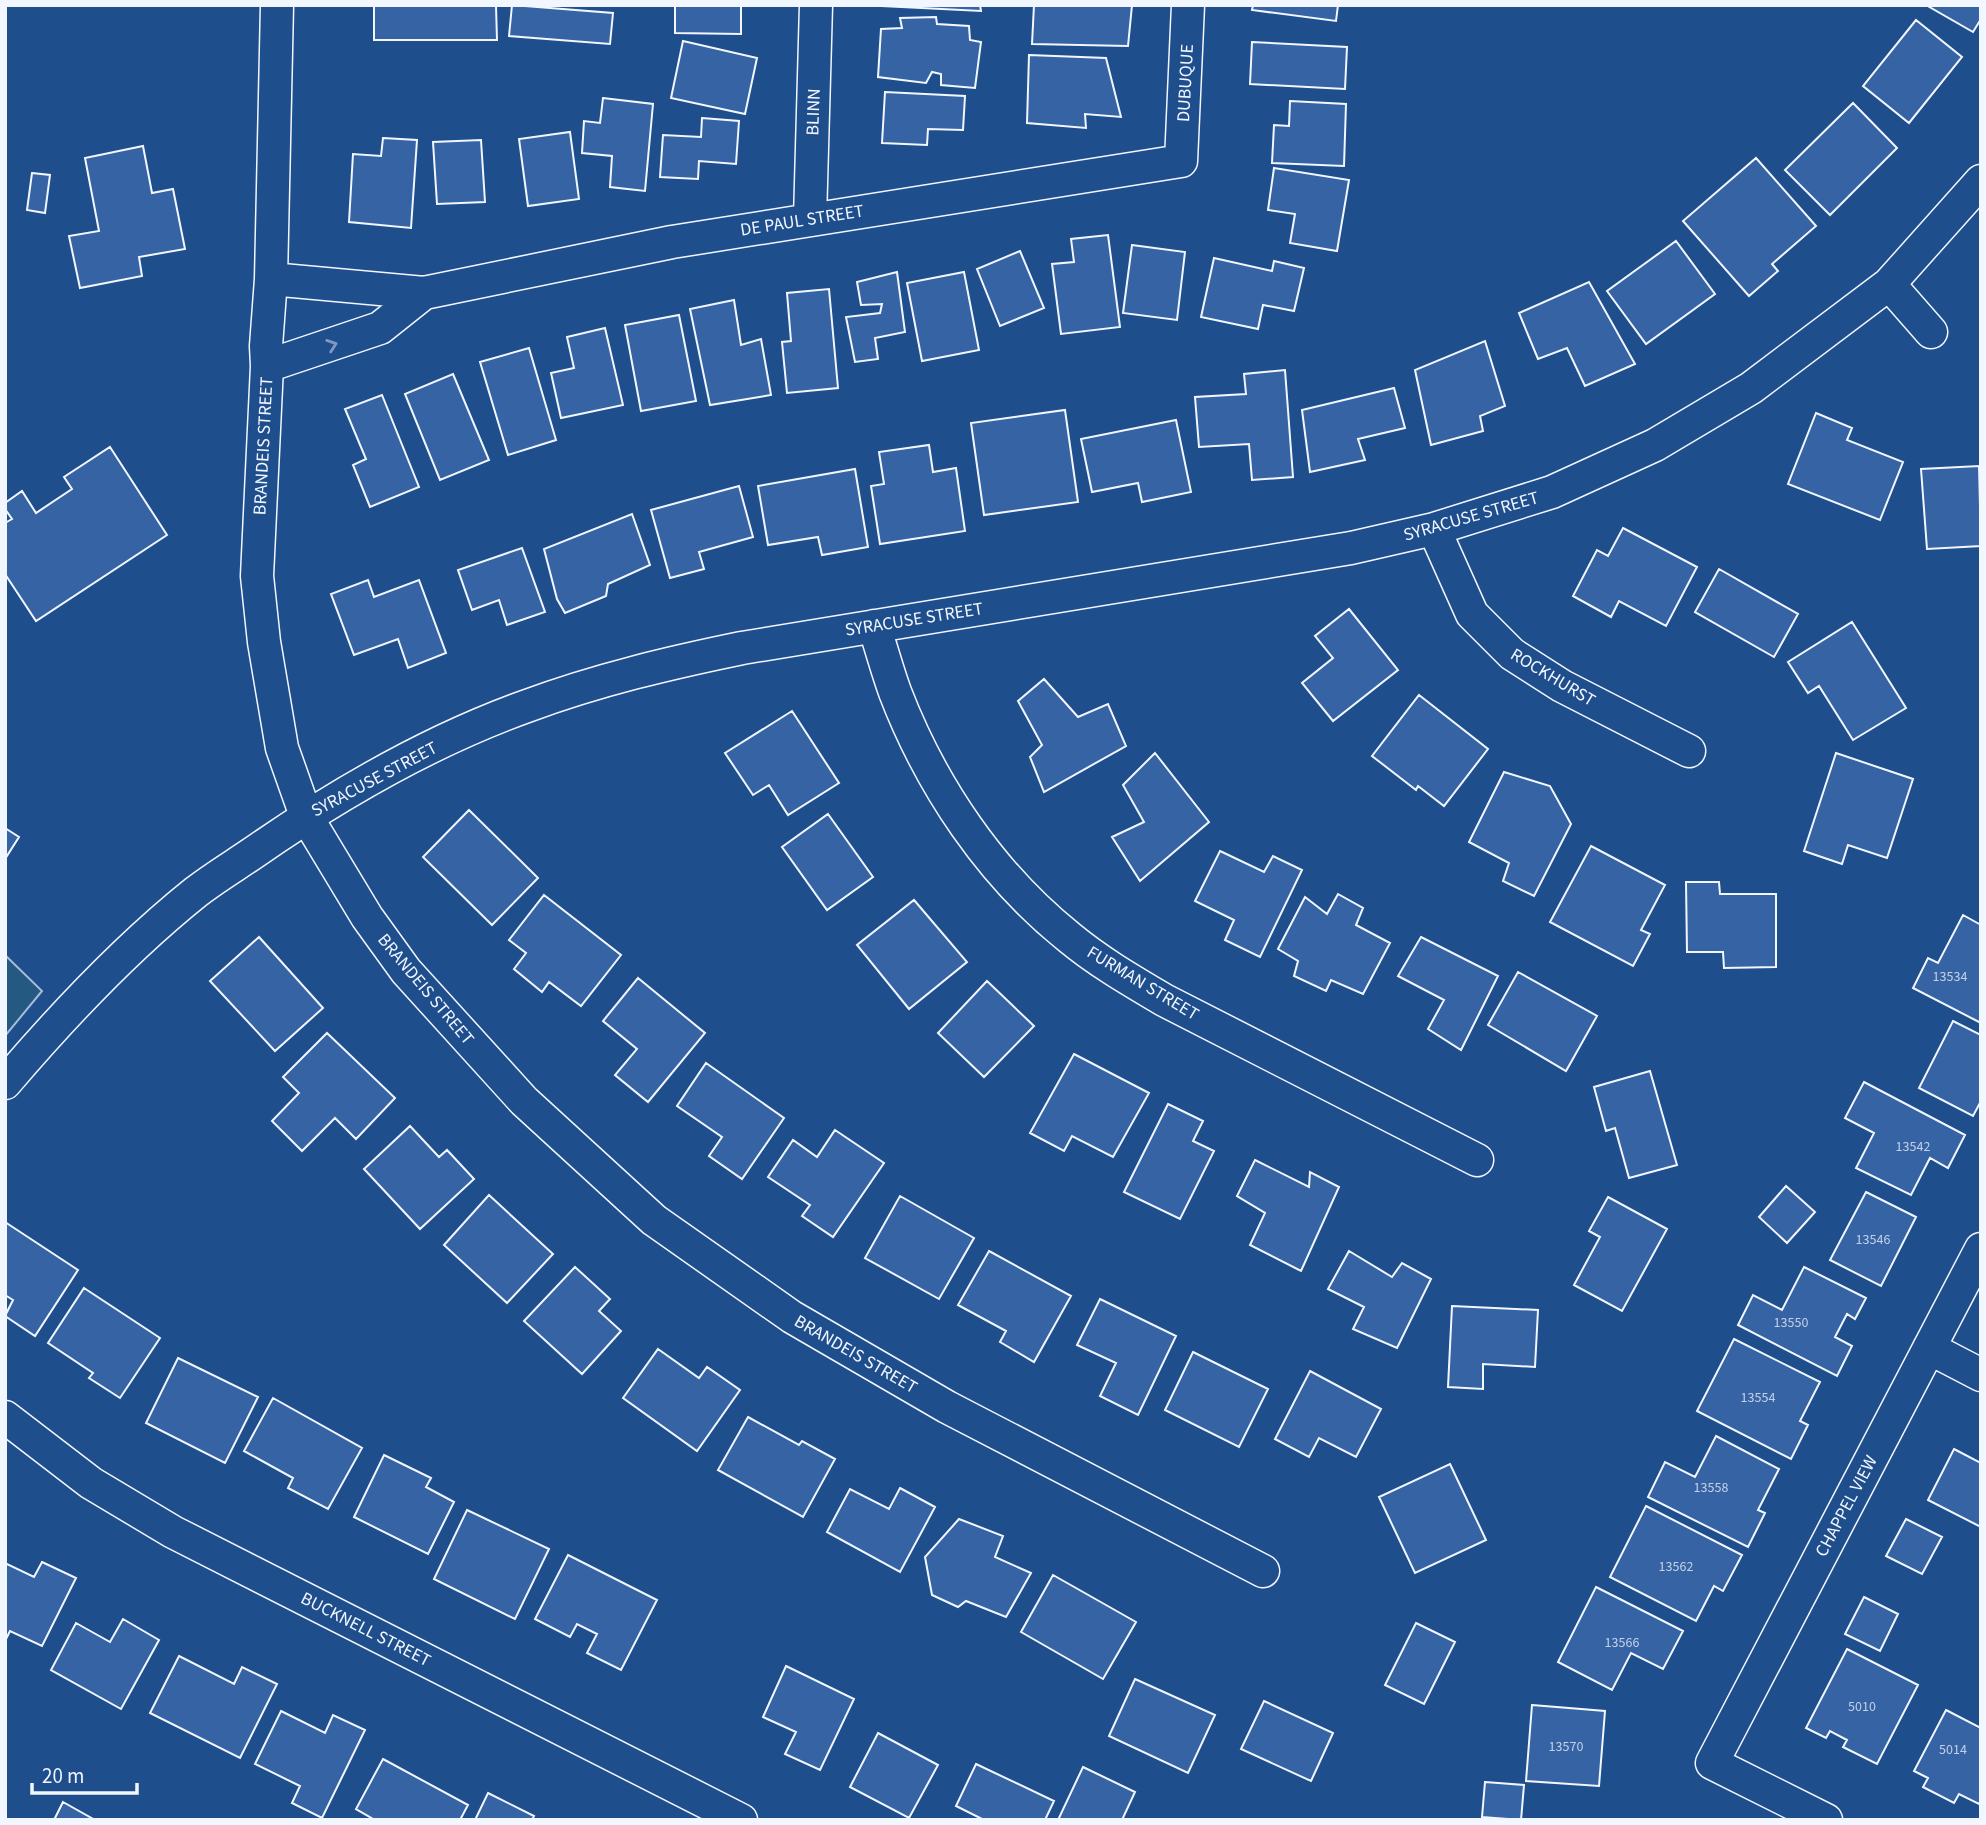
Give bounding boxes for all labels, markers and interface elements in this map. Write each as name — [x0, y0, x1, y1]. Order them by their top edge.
street label: DUBUQUE — [1171, 43, 1200, 123]
street label: BLINN — [800, 88, 827, 136]
street label: DE PAUL STREET — [739, 198, 866, 243]
one-way arrow — [325, 338, 337, 353]
street label: BRANDEIS STREET — [247, 376, 280, 516]
street label: SYRACUSE STREET — [1401, 485, 1542, 548]
street label: SYRACUSE STREET — [843, 596, 985, 643]
street label: ROCKHURST — [1506, 642, 1600, 713]
street label: SYRACUSE STREET — [307, 735, 442, 823]
street label: BRANDEIS STREET — [372, 928, 480, 1051]
street label: FURMAN STREET — [1082, 940, 1204, 1027]
house number: 13534 — [1933, 967, 1967, 987]
house number: 13542 — [1896, 1137, 1930, 1157]
house number: 13546 — [1856, 1230, 1890, 1250]
street label: BRANDEIS STREET — [790, 1309, 922, 1400]
house number: 13550 — [1774, 1313, 1808, 1333]
house number: 13554 — [1741, 1388, 1775, 1408]
street label: CHAPPEL VIEW — [1809, 1451, 1884, 1561]
house number: 13558 — [1694, 1478, 1728, 1498]
house number: 13562 — [1659, 1557, 1693, 1577]
street label: BUCKNELL STREET — [296, 1586, 435, 1673]
house number: 13566 — [1605, 1633, 1639, 1653]
house number: 5010 — [1848, 1697, 1876, 1717]
house number: 13570 — [1549, 1737, 1583, 1757]
house number: 5014 — [1939, 1740, 1967, 1760]
scale bar — [32, 1752, 136, 1796]
text: 20 m — [42, 1761, 84, 1791]

